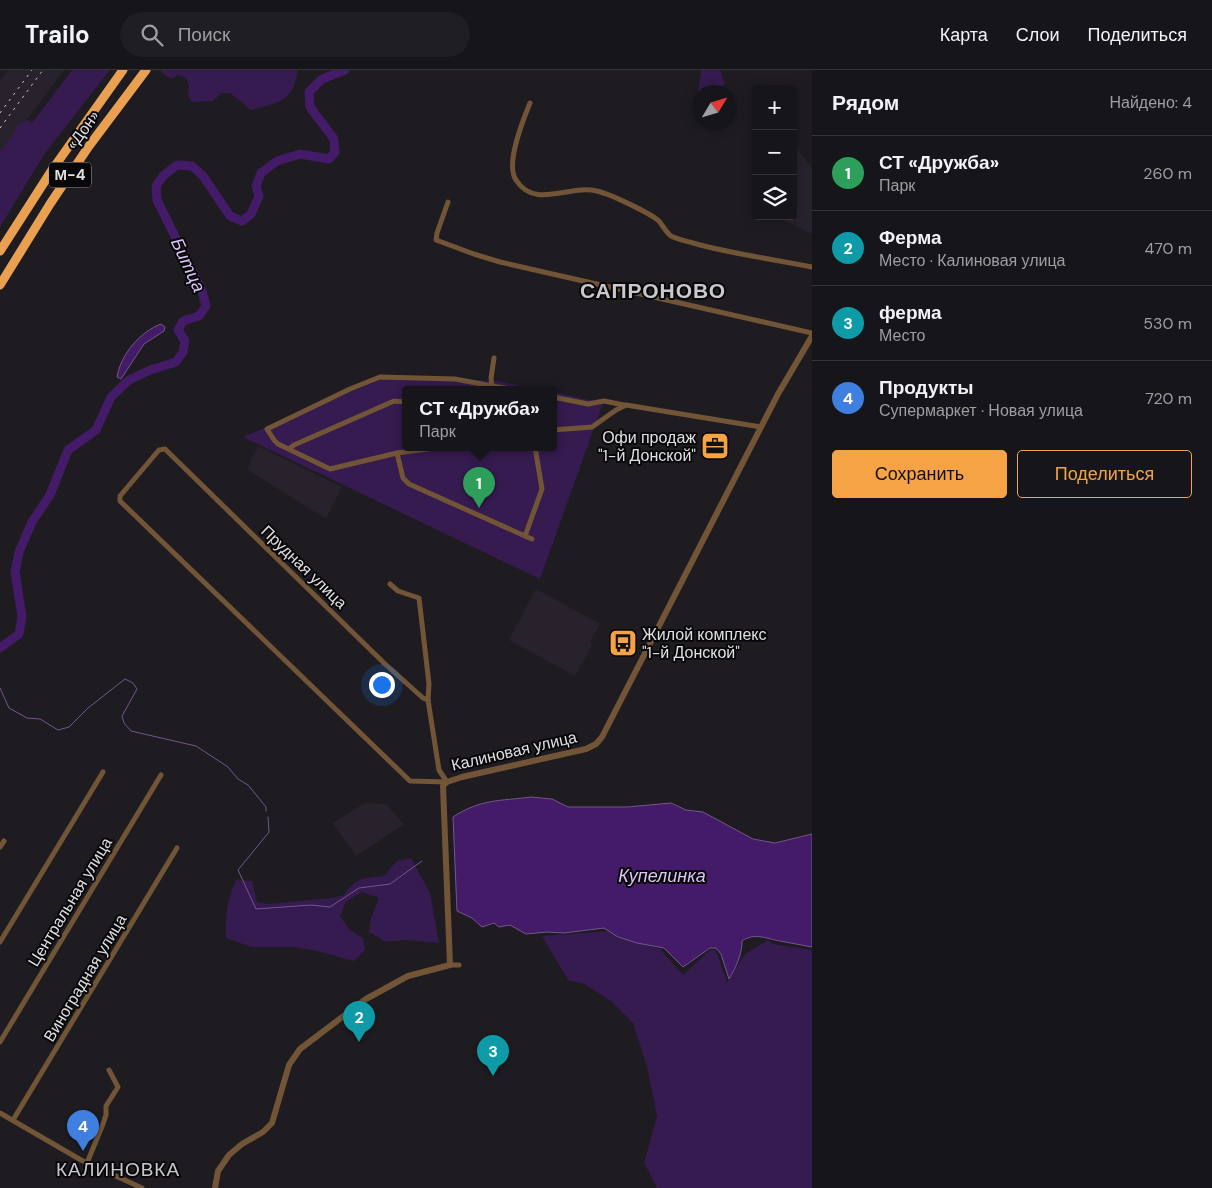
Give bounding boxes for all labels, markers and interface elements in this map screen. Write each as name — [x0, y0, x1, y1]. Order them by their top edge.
search box — [120, 12, 470, 57]
text: Trailo — [25, 19, 90, 50]
icon: search — [138, 21, 166, 49]
text: Поиск — [178, 22, 230, 47]
text: Карта — [940, 23, 988, 47]
text: Слои — [1016, 23, 1060, 47]
text: Поделиться — [1088, 23, 1187, 47]
north arrow — [692, 85, 737, 130]
map controls — [752, 85, 797, 220]
button: + — [752, 85, 797, 130]
text: Рядом — [832, 89, 899, 117]
text: Найдено: 4 — [1109, 92, 1192, 113]
street label: «Дон» — [62, 106, 104, 154]
button: − — [752, 130, 797, 175]
text: СТ «Дружба» — [879, 150, 999, 175]
road number: М-4 — [49, 162, 91, 188]
text: 1 — [845, 163, 851, 184]
text: 260 m — [1143, 163, 1192, 184]
button: layers — [752, 175, 797, 220]
text: Парк — [879, 175, 915, 196]
text: Ферма — [879, 225, 942, 250]
water label: Битца — [165, 234, 211, 296]
text: 2 — [843, 238, 853, 259]
text: 470 m — [1145, 238, 1192, 259]
text: Место · Калиновая улица — [879, 250, 1065, 271]
district label: САПРОНОВО — [580, 277, 726, 305]
text: ферма — [879, 300, 942, 325]
text: 3 — [843, 313, 853, 334]
text: 530 m — [1143, 313, 1192, 334]
text: Место — [879, 325, 925, 346]
text: Продукты — [879, 375, 974, 400]
popup — [402, 386, 557, 451]
text: 4 — [843, 388, 853, 409]
text: 720 m — [1145, 388, 1192, 409]
text: СТ «Дружба» — [419, 396, 540, 421]
text: Супермаркет · Новая улица — [879, 400, 1083, 421]
text: Парк — [419, 421, 456, 442]
place label: Офи продаж "1-й Донской" — [598, 427, 696, 466]
office icon: Офи продаж "1-й Донской" — [700, 431, 730, 461]
button: Сохранить — [832, 450, 1007, 498]
button: Поделиться — [1017, 450, 1192, 498]
pin: 1 — [463, 467, 495, 508]
street label: Прудная улица — [257, 521, 352, 613]
place label: Жилой комплекс "1-й Донской" — [642, 624, 766, 663]
bus stop icon: Жилой комплекс "1-й Донской" — [608, 628, 638, 658]
your location — [369, 672, 395, 698]
street label: Калиновая улица — [449, 726, 579, 776]
street label: Центральная улица — [23, 834, 117, 970]
water label: Купелинка — [618, 864, 706, 888]
street label: Виноградная улица — [39, 910, 131, 1046]
pin: 2 — [343, 1001, 375, 1042]
pin: 3 — [477, 1035, 509, 1076]
pin: 4 — [67, 1110, 99, 1151]
district label: КАЛИНОВКА — [56, 1157, 180, 1182]

